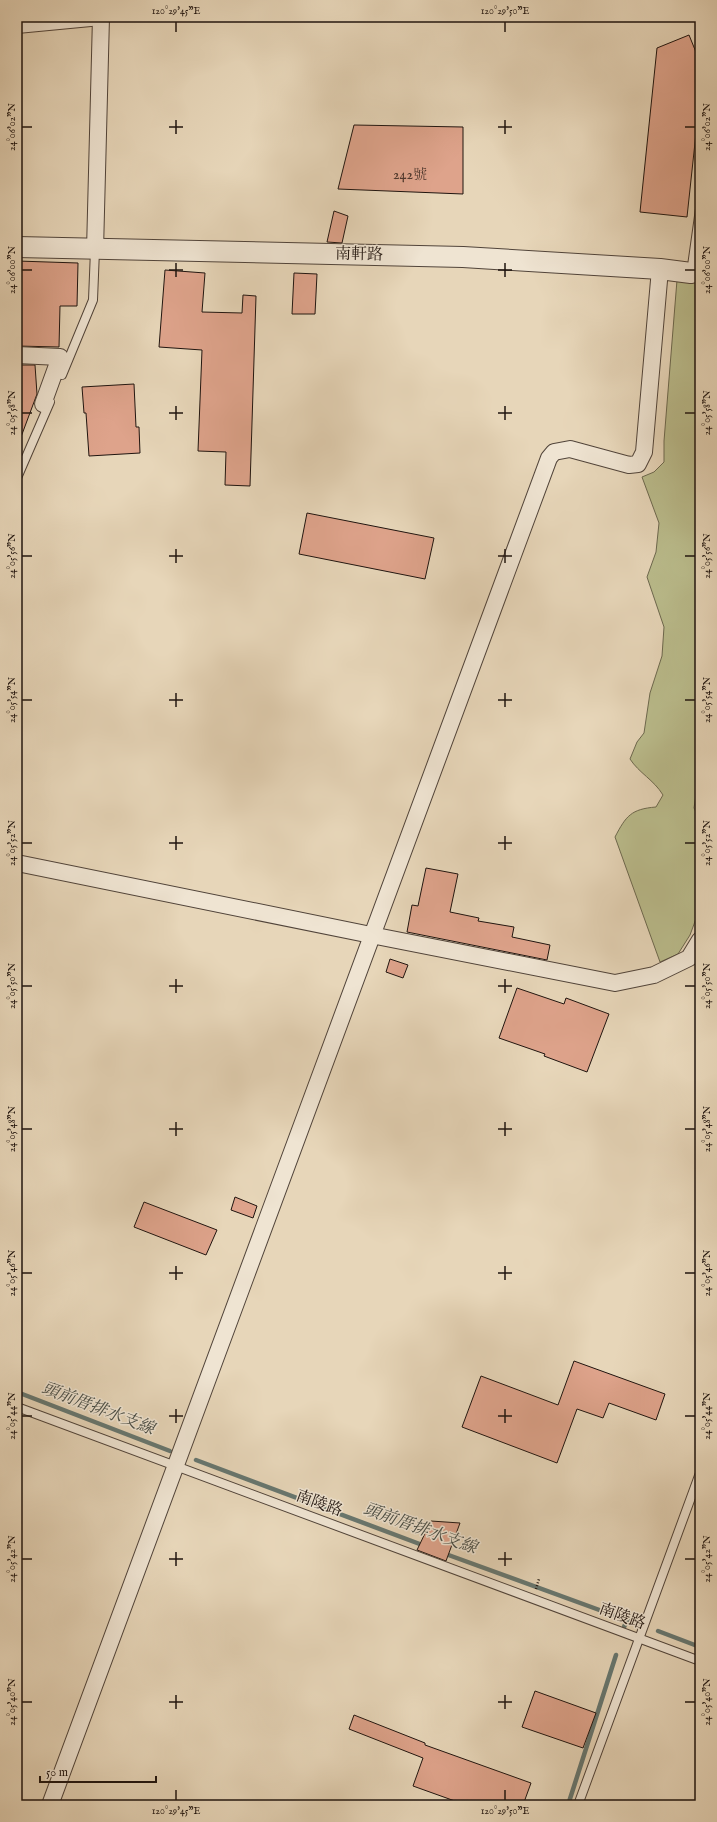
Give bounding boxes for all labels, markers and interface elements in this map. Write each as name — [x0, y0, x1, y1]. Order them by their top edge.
text: 120°29'45"E — [152, 5, 200, 18]
text: 120°29'50"E — [481, 5, 529, 18]
text: 24°06'02"N — [6, 103, 19, 151]
text: 24°06'02"N — [701, 103, 714, 151]
house number: 242號 — [393, 166, 427, 184]
street label: 南軒路 — [335, 245, 383, 265]
text: 24°06'00"N — [6, 246, 19, 294]
text: 24°06'00"N — [701, 246, 714, 294]
text: 24°05'58"N — [6, 390, 19, 436]
text: 24°05'58"N — [701, 390, 714, 436]
text: 24°05'56"N — [6, 533, 19, 579]
text: 24°05'56"N — [701, 533, 714, 579]
text: 24°05'54"N — [6, 677, 19, 723]
text: 24°05'54"N — [701, 677, 714, 723]
text: 24°05'52"N — [6, 820, 19, 866]
text: 24°05'52"N — [701, 820, 714, 866]
text: 24°05'50"N — [6, 963, 19, 1009]
text: 24°05'50"N — [701, 963, 714, 1009]
text: 24°05'48"N — [6, 1105, 19, 1152]
text: 24°05'48"N — [701, 1105, 714, 1152]
text: 24°05'46"N — [6, 1249, 19, 1296]
text: 24°05'46"N — [701, 1249, 714, 1296]
water label: 頭前厝排水支線 — [39, 1378, 159, 1441]
text: 24°05'44"N — [6, 1392, 19, 1440]
text: 24°05'44"N — [701, 1392, 714, 1440]
street label: 南陵路 — [293, 1486, 345, 1522]
water label: 頭前厝排水支線 — [360, 1499, 481, 1560]
text: 24°05'42"N — [6, 1535, 19, 1583]
text: 24°05'42"N — [701, 1535, 714, 1583]
street label: 南陵路 — [596, 1599, 648, 1635]
text: 24°05'40"N — [6, 1678, 19, 1726]
text: 24°05'40"N — [701, 1678, 714, 1726]
scale bar — [40, 1758, 156, 1784]
text: 50 m — [46, 1765, 68, 1780]
text: 120°29'45"E — [152, 1805, 200, 1818]
text: 120°29'50"E — [481, 1805, 529, 1818]

